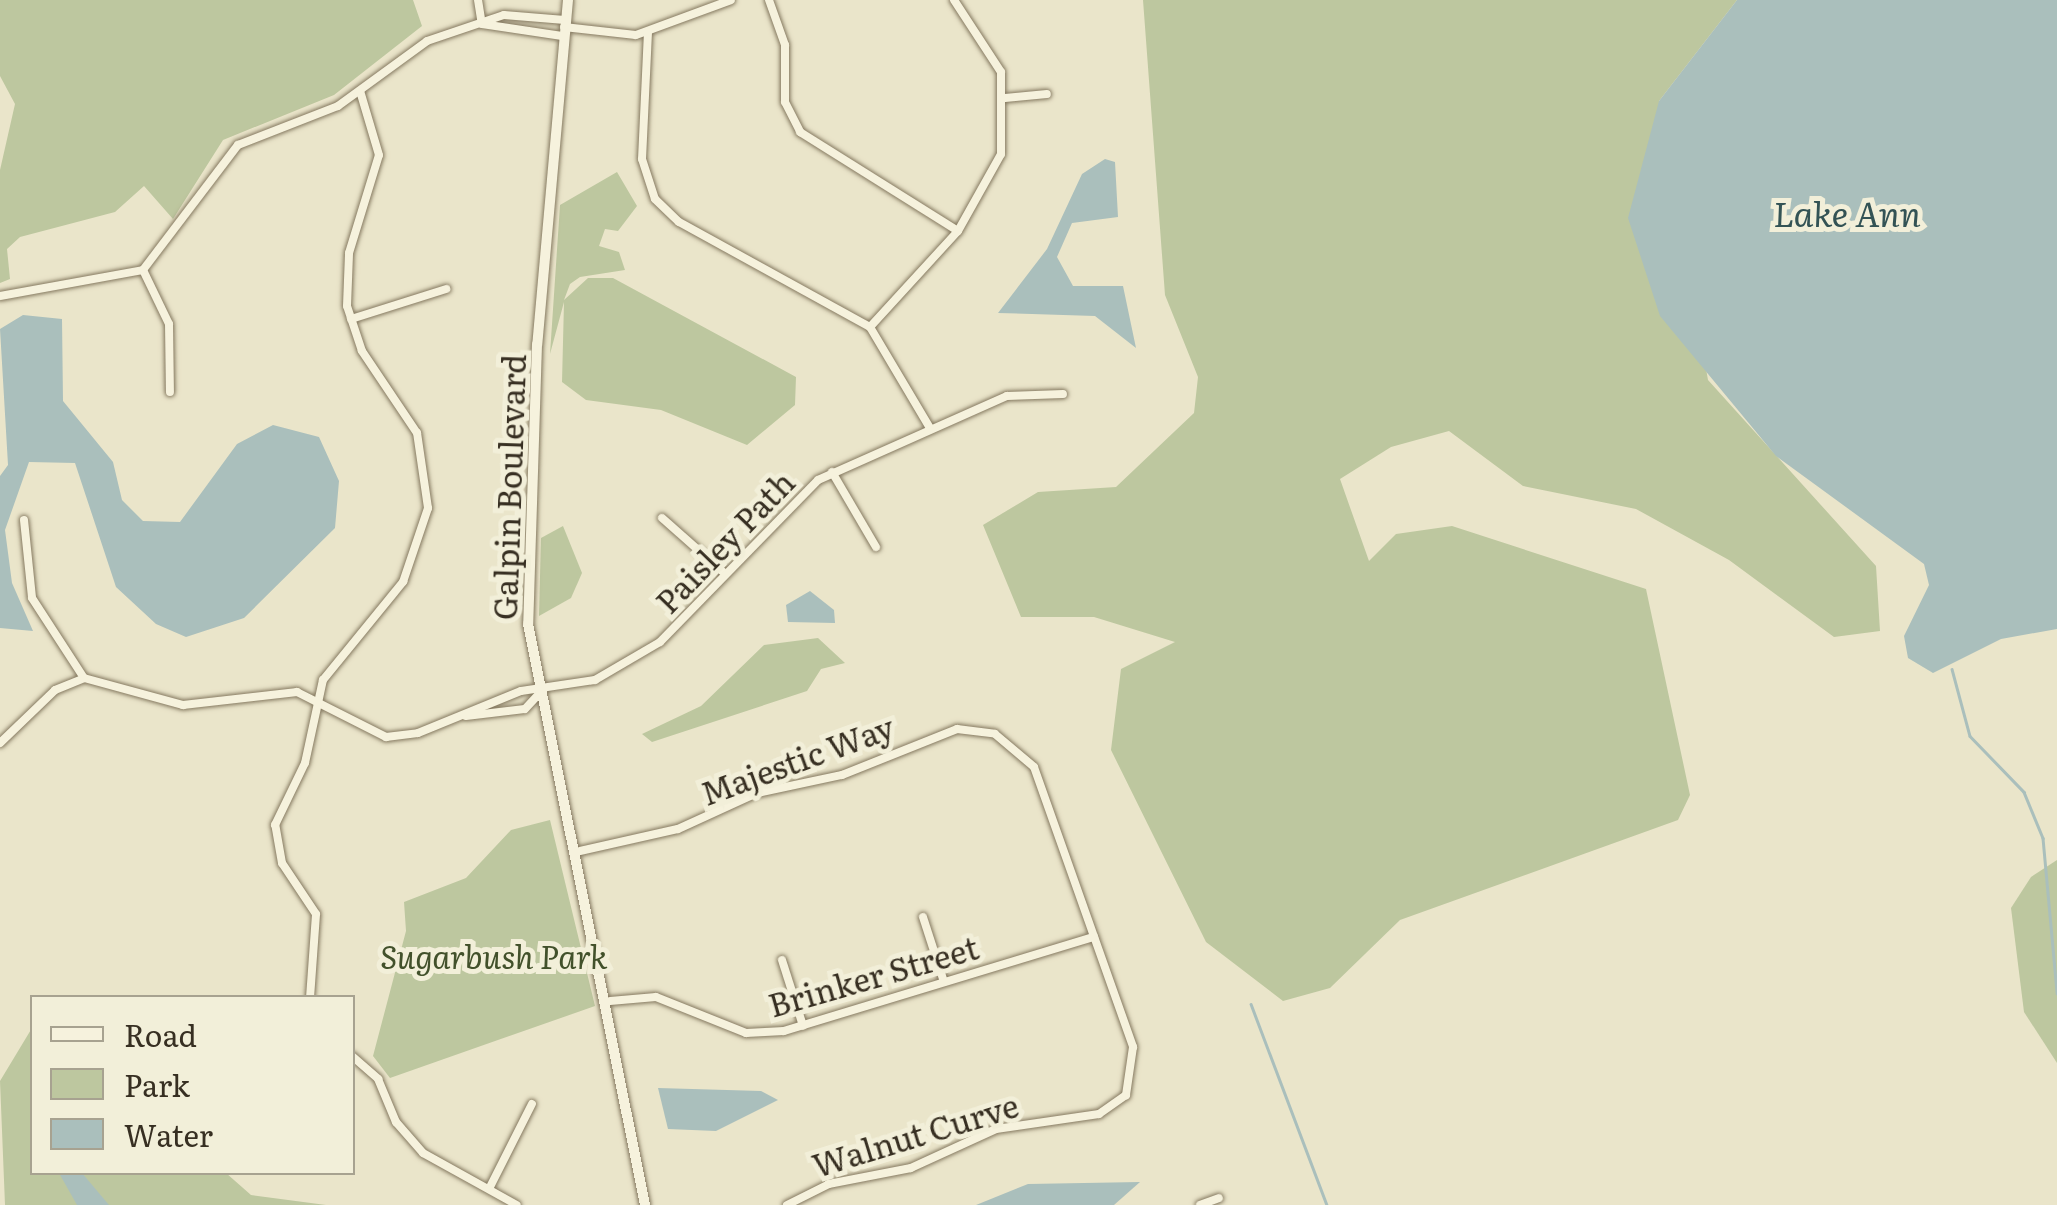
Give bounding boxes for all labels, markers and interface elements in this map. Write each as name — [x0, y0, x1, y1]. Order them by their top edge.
water label: Lake Ann — [1773, 191, 1921, 233]
street label: Galpin Boulevard — [484, 353, 532, 621]
street label: Paisley Path — [647, 462, 801, 620]
street label: Majestic Way — [695, 706, 899, 812]
street label: Brinker Street — [764, 927, 982, 1023]
park label: Sugarbush Park — [380, 936, 608, 974]
legend — [30, 995, 355, 1175]
text: Road — [124, 1012, 197, 1056]
text: Park — [124, 1062, 190, 1106]
street label: Walnut Curve — [807, 1084, 1023, 1184]
text: Water — [124, 1112, 213, 1156]

